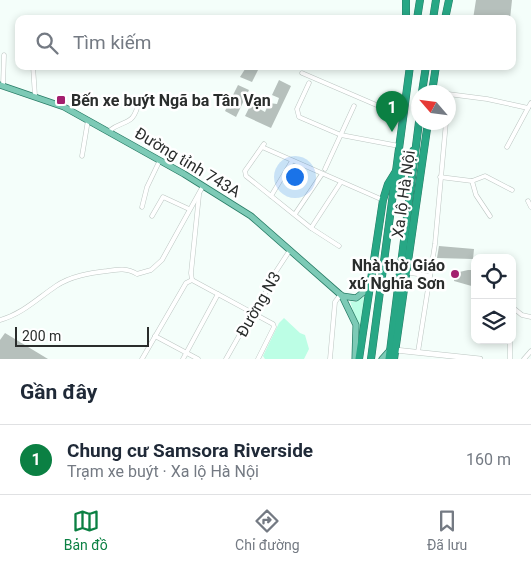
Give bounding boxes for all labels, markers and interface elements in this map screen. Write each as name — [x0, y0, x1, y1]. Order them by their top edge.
search box — [15, 15, 516, 70]
icon: search — [33, 29, 61, 57]
text: Tìm kiếm — [73, 31, 151, 54]
north arrow — [411, 85, 456, 130]
place label: Bến xe buýt Ngã ba Tân Vạn — [71, 91, 271, 110]
pin: 1 — [376, 91, 408, 132]
marker: Bến xe buýt Ngã ba Tân Vạn — [55, 94, 67, 106]
street label: Đường tỉnh 743A — [132, 123, 244, 202]
street label: Xa lộ Hà Nội — [388, 149, 419, 239]
your location — [282, 164, 308, 190]
map controls — [471, 254, 516, 344]
button: locate — [471, 254, 516, 299]
place label: Nhà thờ Giáo xứ Nghĩa Sơn — [349, 256, 445, 293]
street label: Đường N3 — [232, 268, 285, 340]
marker: Nhà thờ Giáo xứ Nghĩa Sơn — [449, 268, 461, 280]
button: layers — [471, 299, 516, 344]
scale bar — [15, 324, 149, 347]
text: 200 m — [22, 328, 61, 344]
text: Gần đây — [20, 380, 97, 404]
text: Chung cư Samsora Riverside — [67, 439, 313, 462]
text: 1 — [31, 450, 41, 469]
text: 160 m — [466, 450, 511, 469]
text: Trạm xe buýt · Xa lộ Hà Nội — [67, 462, 259, 481]
tab: Bản đồ — [64, 507, 108, 553]
tab: Chỉ đường — [235, 507, 300, 553]
tab: Đã lưu — [427, 507, 467, 553]

